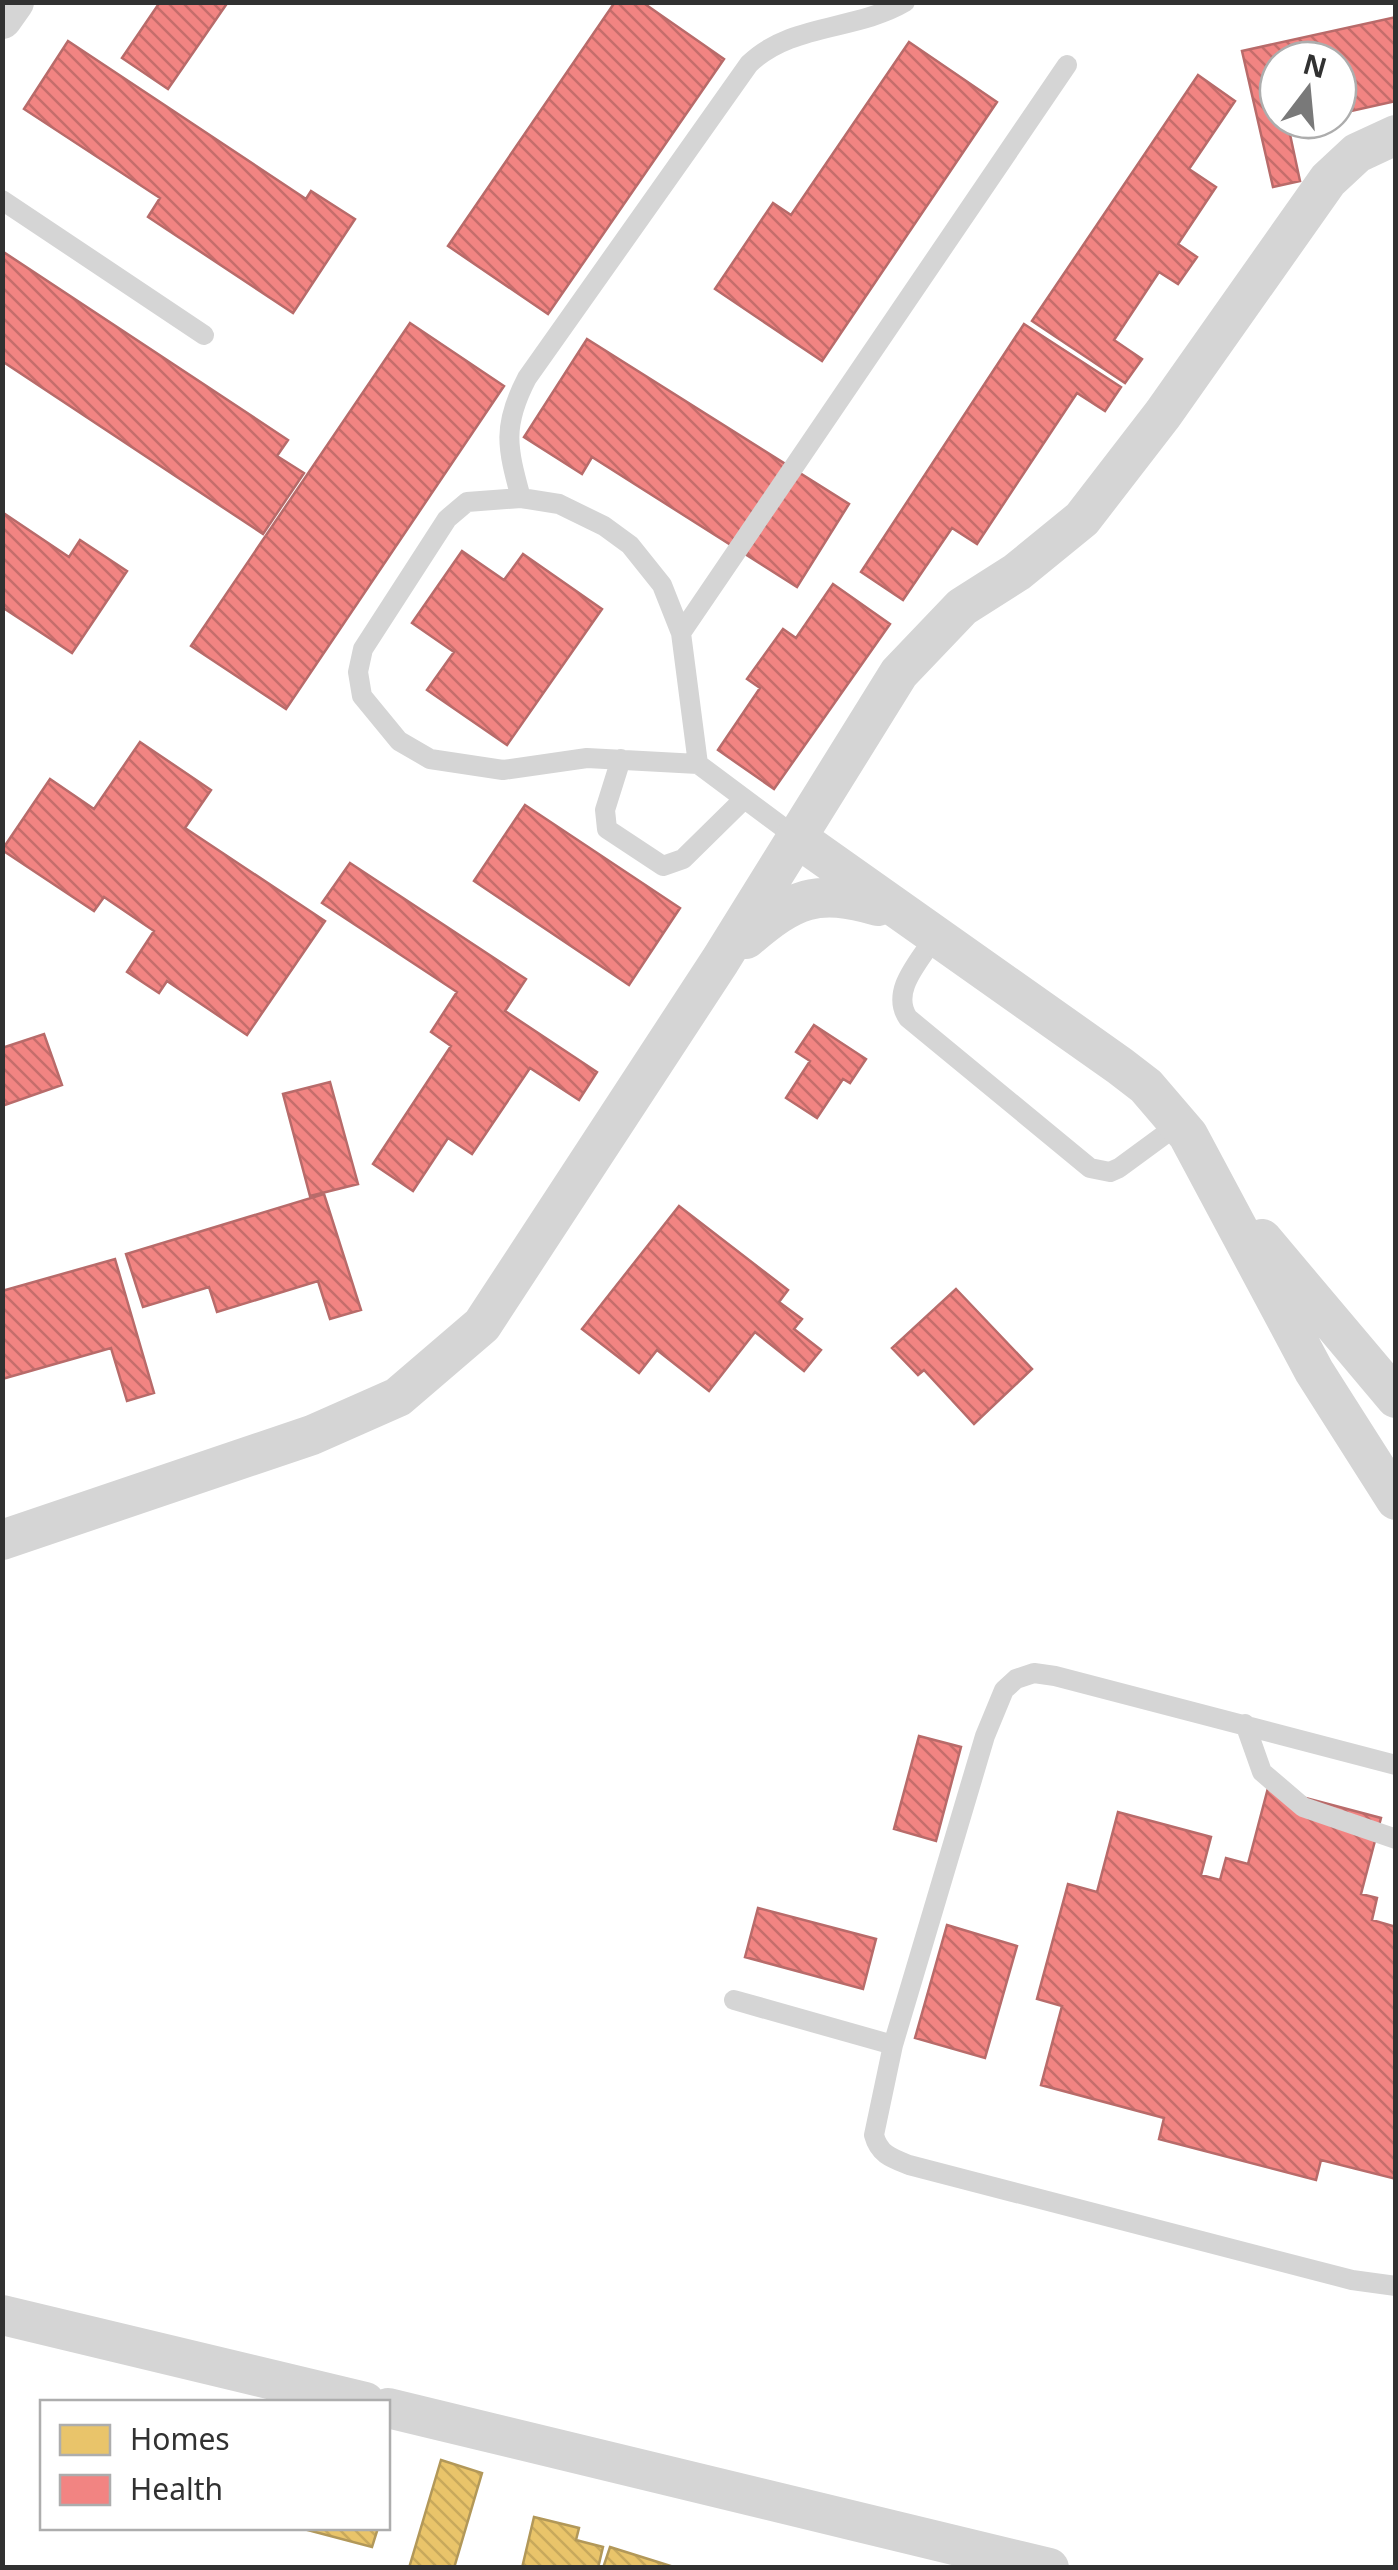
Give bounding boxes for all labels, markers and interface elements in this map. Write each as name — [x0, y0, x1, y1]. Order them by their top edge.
north arrow — [1258, 40, 1358, 140]
text: N — [1299, 44, 1331, 86]
legend — [40, 2400, 390, 2530]
text: Homes — [130, 2418, 230, 2459]
text: Health — [130, 2468, 223, 2509]

